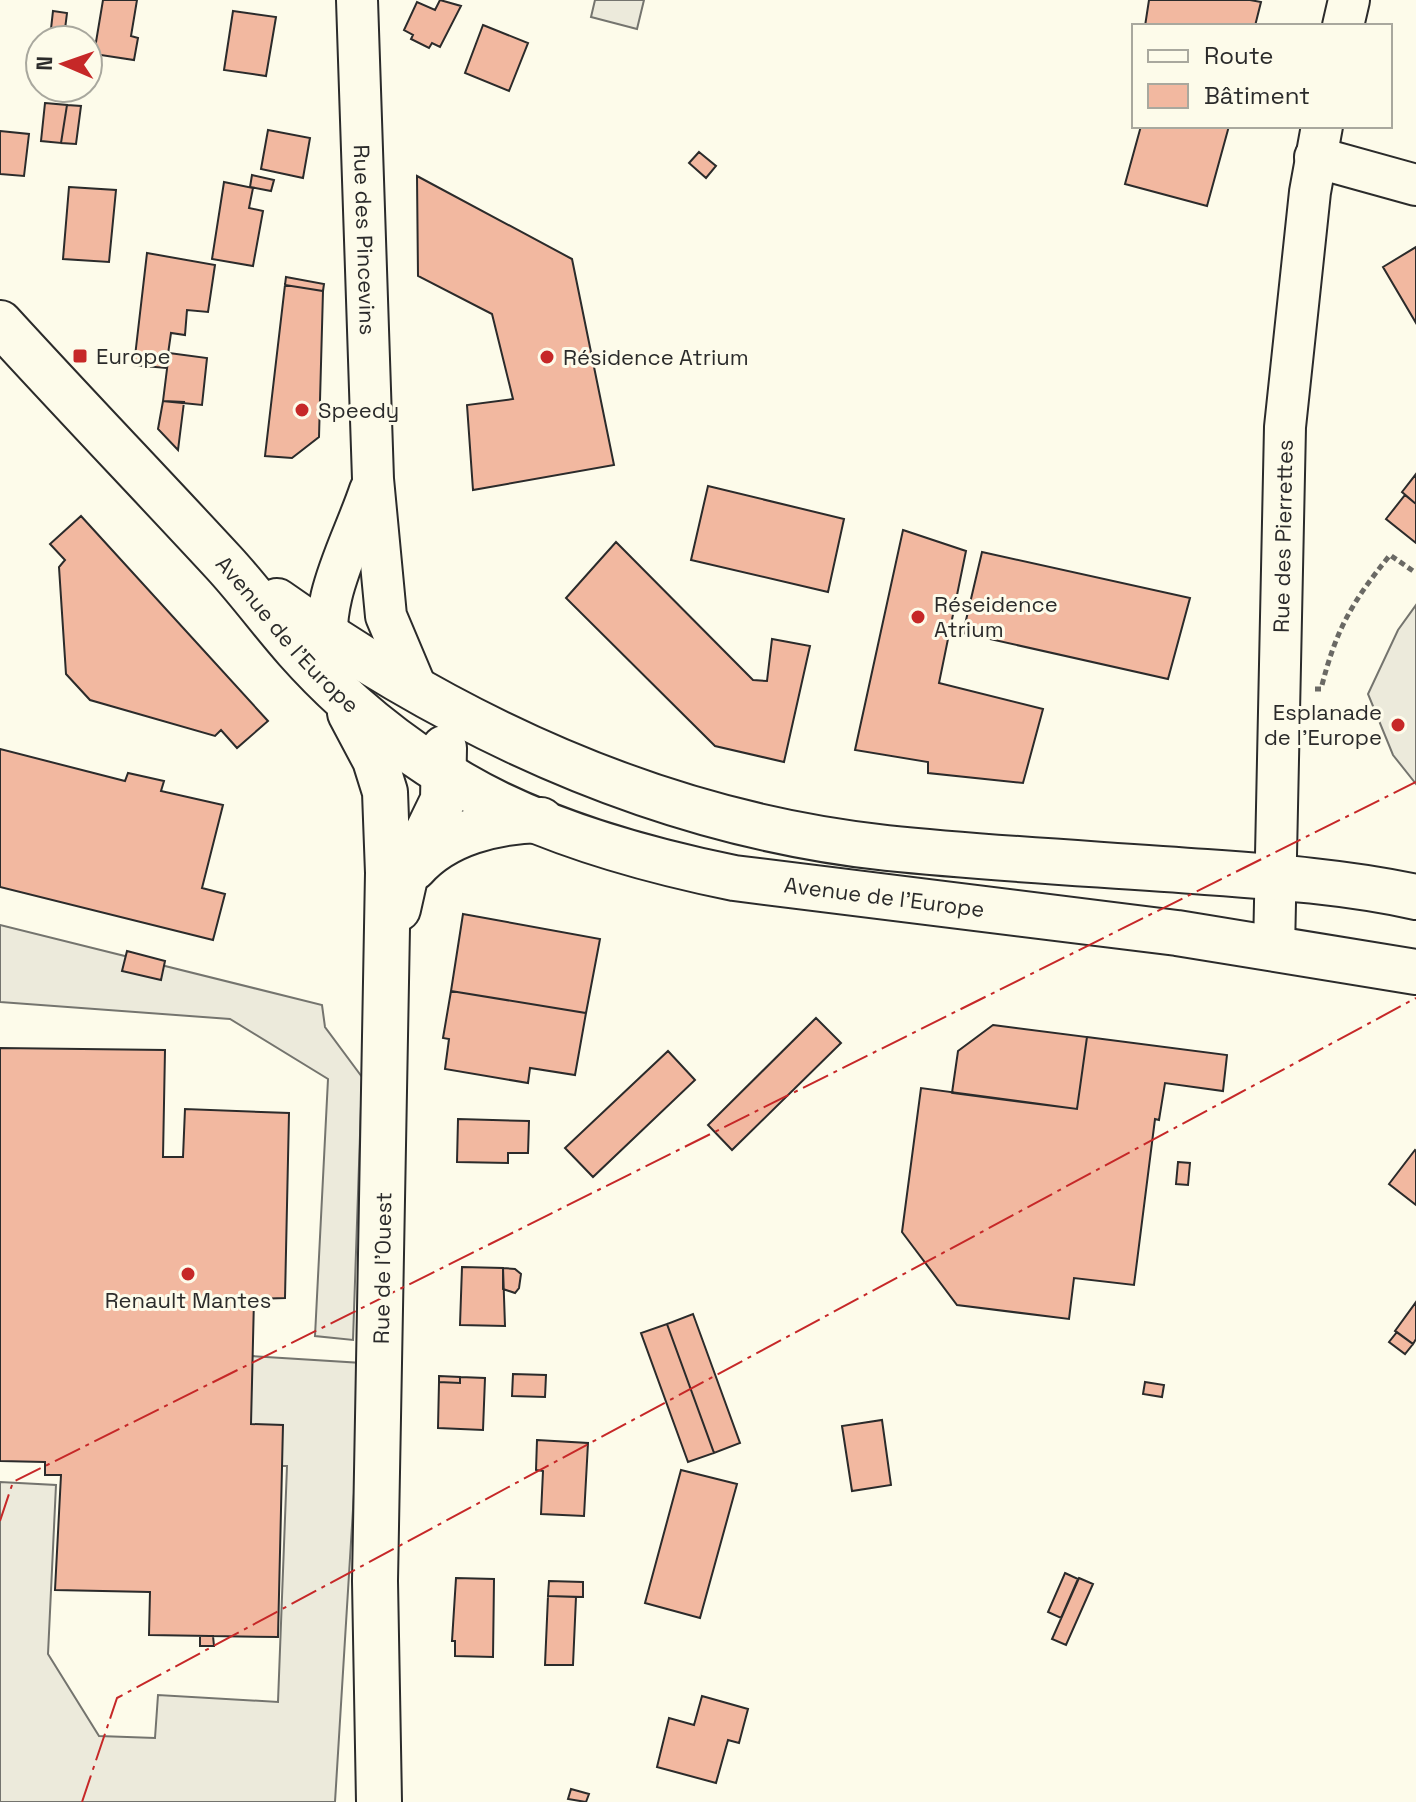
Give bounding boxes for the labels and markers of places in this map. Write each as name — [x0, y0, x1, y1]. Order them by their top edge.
place label: Europe — [96, 342, 171, 370]
place label: Résidence Atrium — [563, 343, 749, 371]
marker: Europe — [71, 347, 89, 365]
marker: Résidence Atrium — [538, 348, 556, 366]
place label: Speedy — [318, 396, 399, 424]
marker: Speedy — [293, 401, 311, 419]
place label: Réseidence Atrium — [934, 590, 1058, 643]
marker: Réseidence Atrium — [909, 608, 927, 626]
place label: Esplanade de l'Europe — [1264, 698, 1382, 751]
marker: Esplanade de l'Europe — [1389, 716, 1407, 734]
marker: Renault Mantes — [179, 1265, 197, 1283]
place label: Renault Mantes — [105, 1286, 271, 1314]

